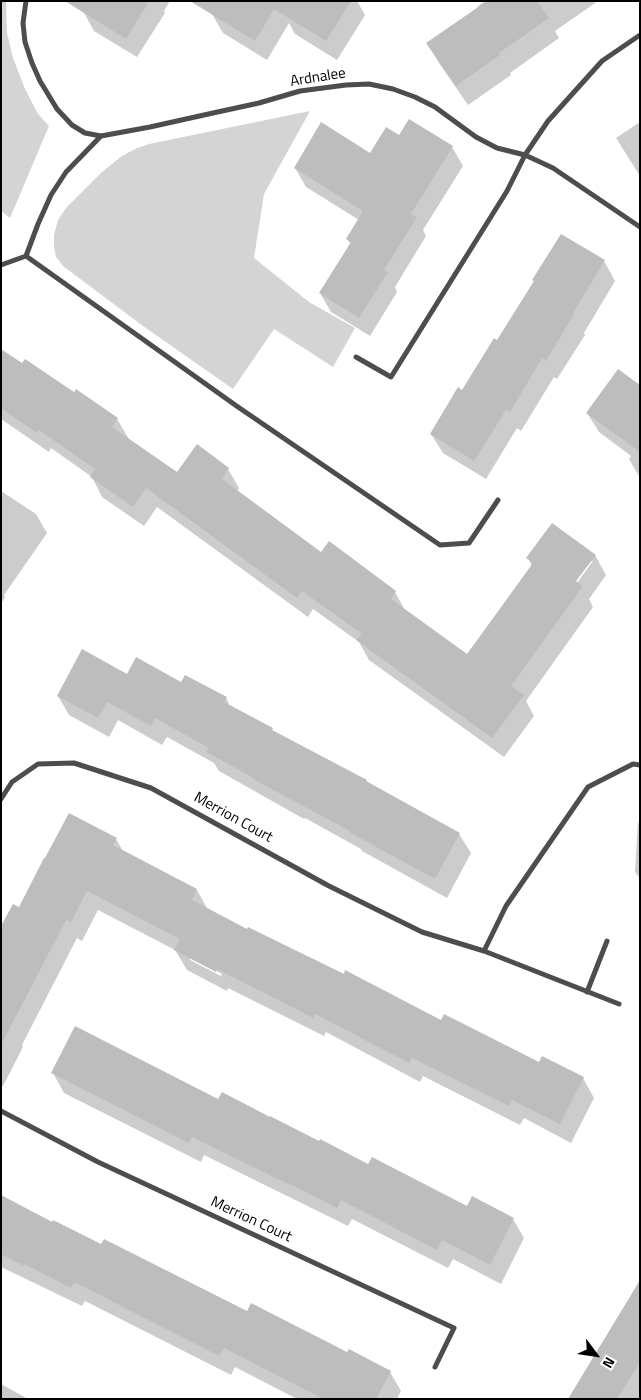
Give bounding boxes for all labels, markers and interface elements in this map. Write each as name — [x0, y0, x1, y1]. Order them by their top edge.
street label: Ardnalee — [289, 65, 347, 91]
street label: Merrion Court — [190, 789, 276, 847]
street label: Merrion Court — [208, 1193, 294, 1247]
north arrow — [571, 1330, 621, 1380]
text: N — [598, 1353, 621, 1373]

